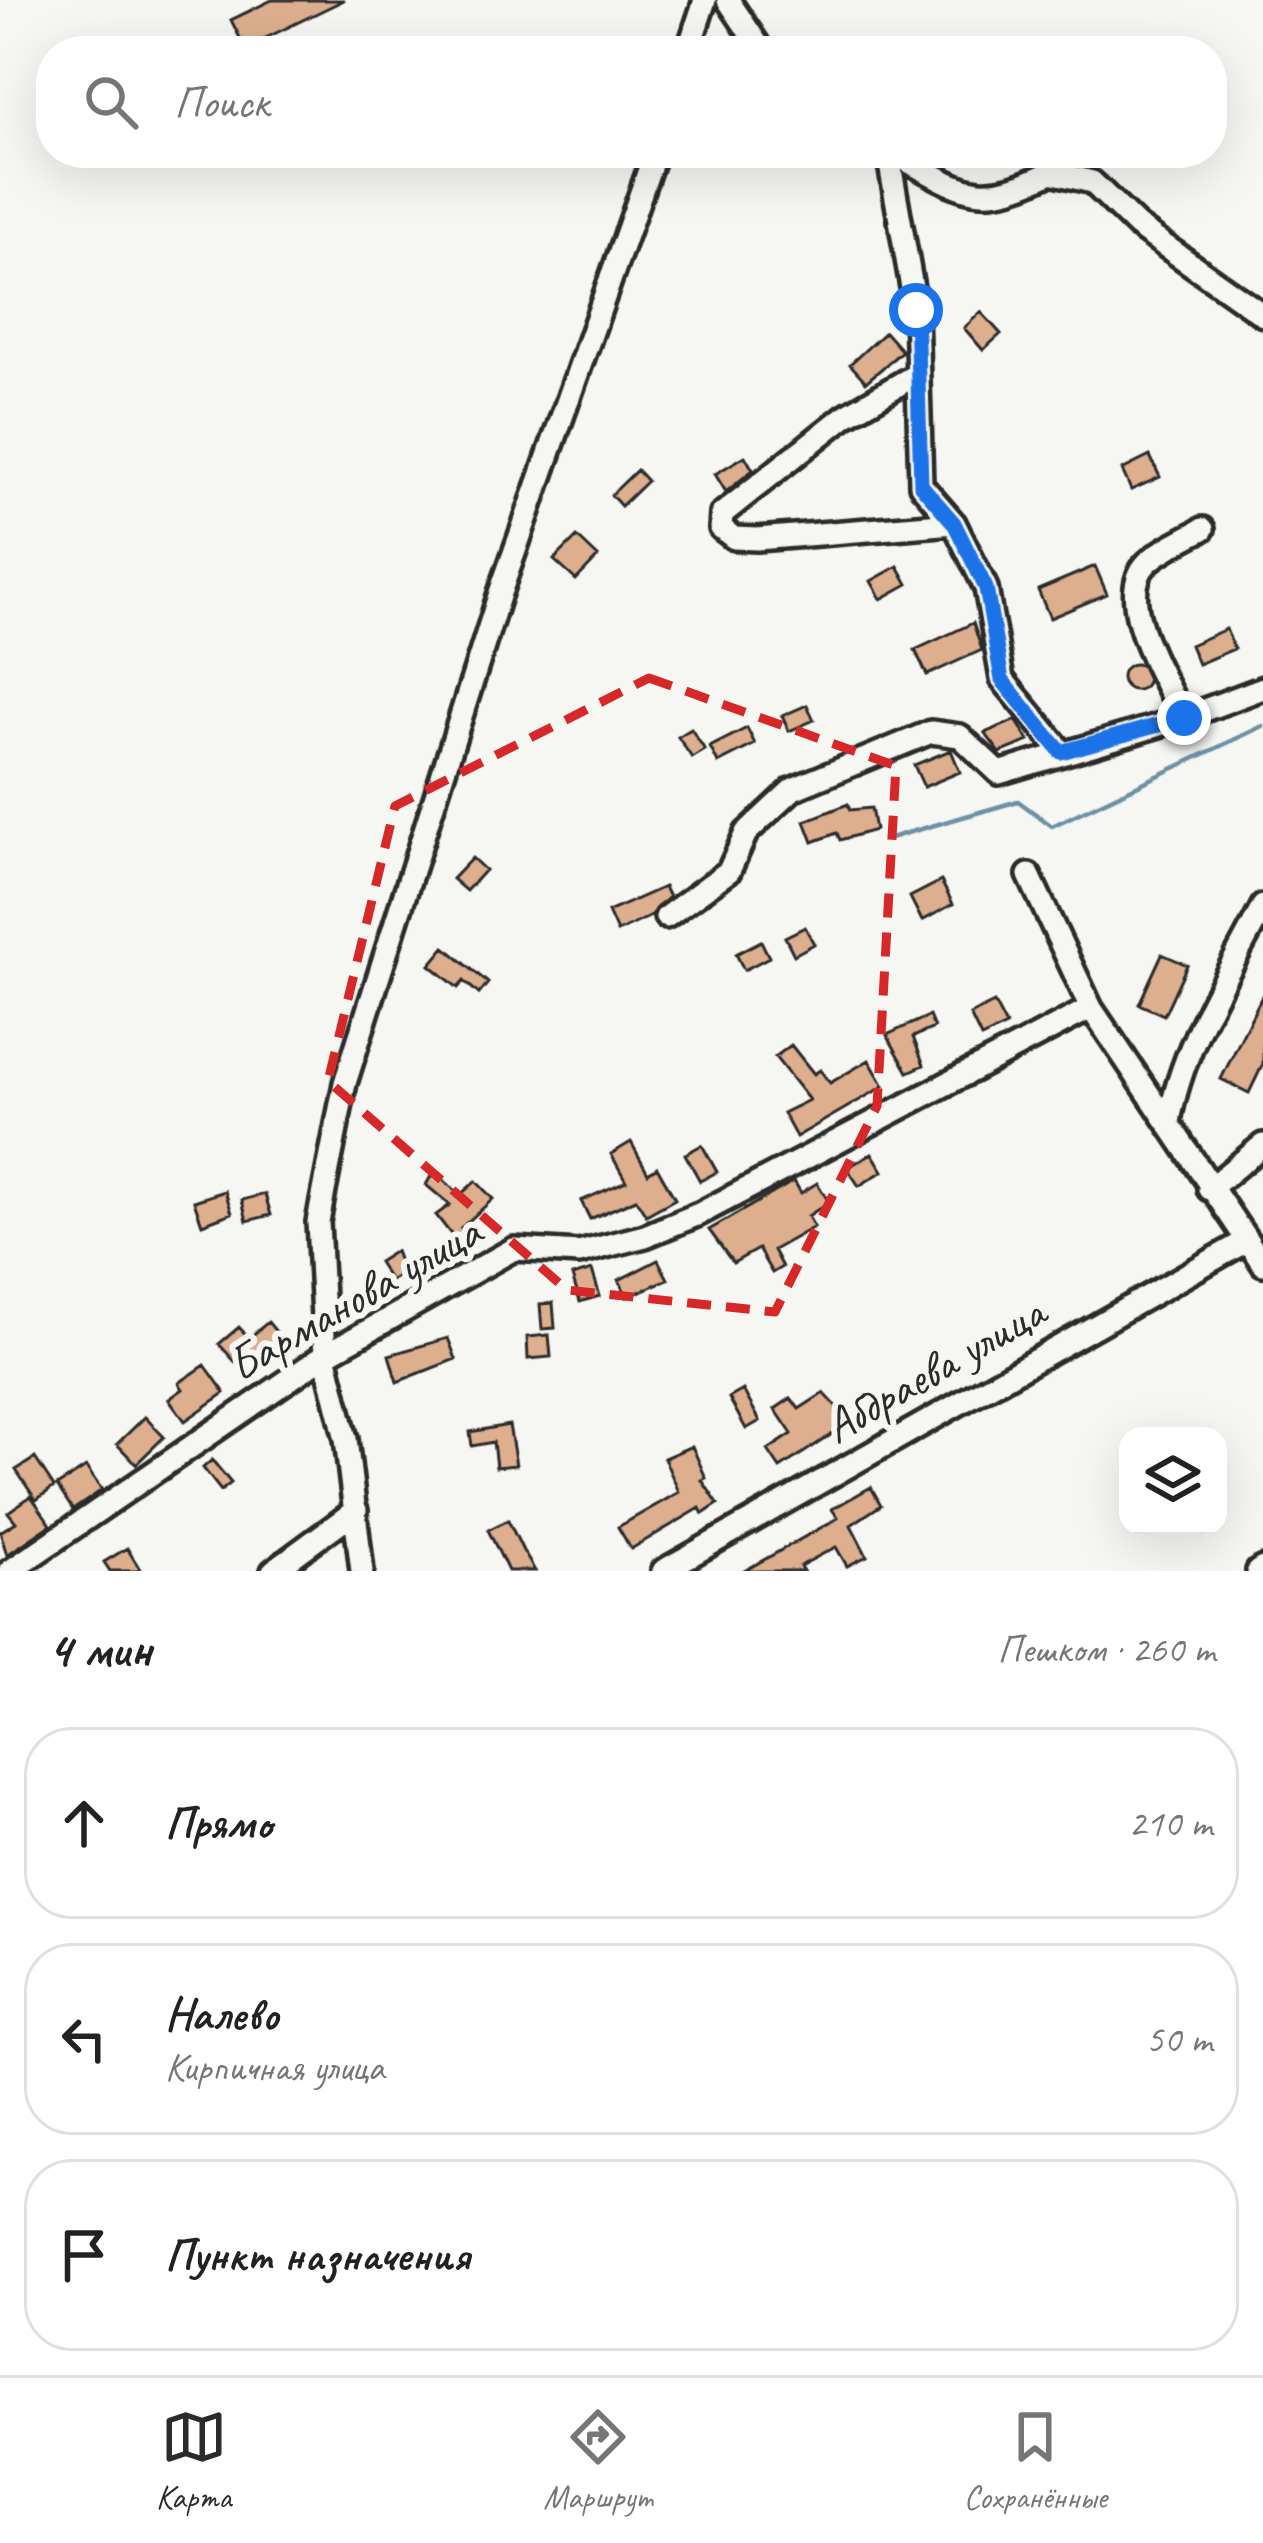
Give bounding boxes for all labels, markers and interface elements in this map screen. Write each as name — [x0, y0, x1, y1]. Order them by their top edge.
search box — [36, 36, 1227, 168]
icon: search — [78, 69, 144, 135]
text: Поиск — [174, 74, 269, 131]
route start — [889, 283, 943, 337]
route end — [1157, 691, 1211, 745]
street label: Барманова улица — [217, 1200, 494, 1395]
street label: Абдраева улица — [813, 1280, 1059, 1456]
map controls — [1119, 1427, 1227, 1535]
button: layers — [1119, 1427, 1227, 1535]
text: 4 мин — [48, 1617, 152, 1681]
text: Пешком · 260 m — [997, 1625, 1215, 1674]
icon: ahead — [51, 1790, 117, 1856]
text: Прямо — [165, 1795, 272, 1852]
text: 210 m — [1128, 1799, 1212, 1848]
text: Налево — [165, 1986, 279, 2043]
icon: left — [51, 2006, 117, 2072]
text: 50 m — [1146, 2015, 1212, 2064]
text: Кирпичная улица — [165, 2043, 384, 2092]
icon: arrive — [51, 2222, 117, 2288]
text: Пункт назначения — [165, 2227, 470, 2284]
tab: Карта — [156, 2404, 231, 2518]
tab: Маршрут — [543, 2404, 652, 2518]
tab: Сохранённые — [964, 2404, 1107, 2518]

